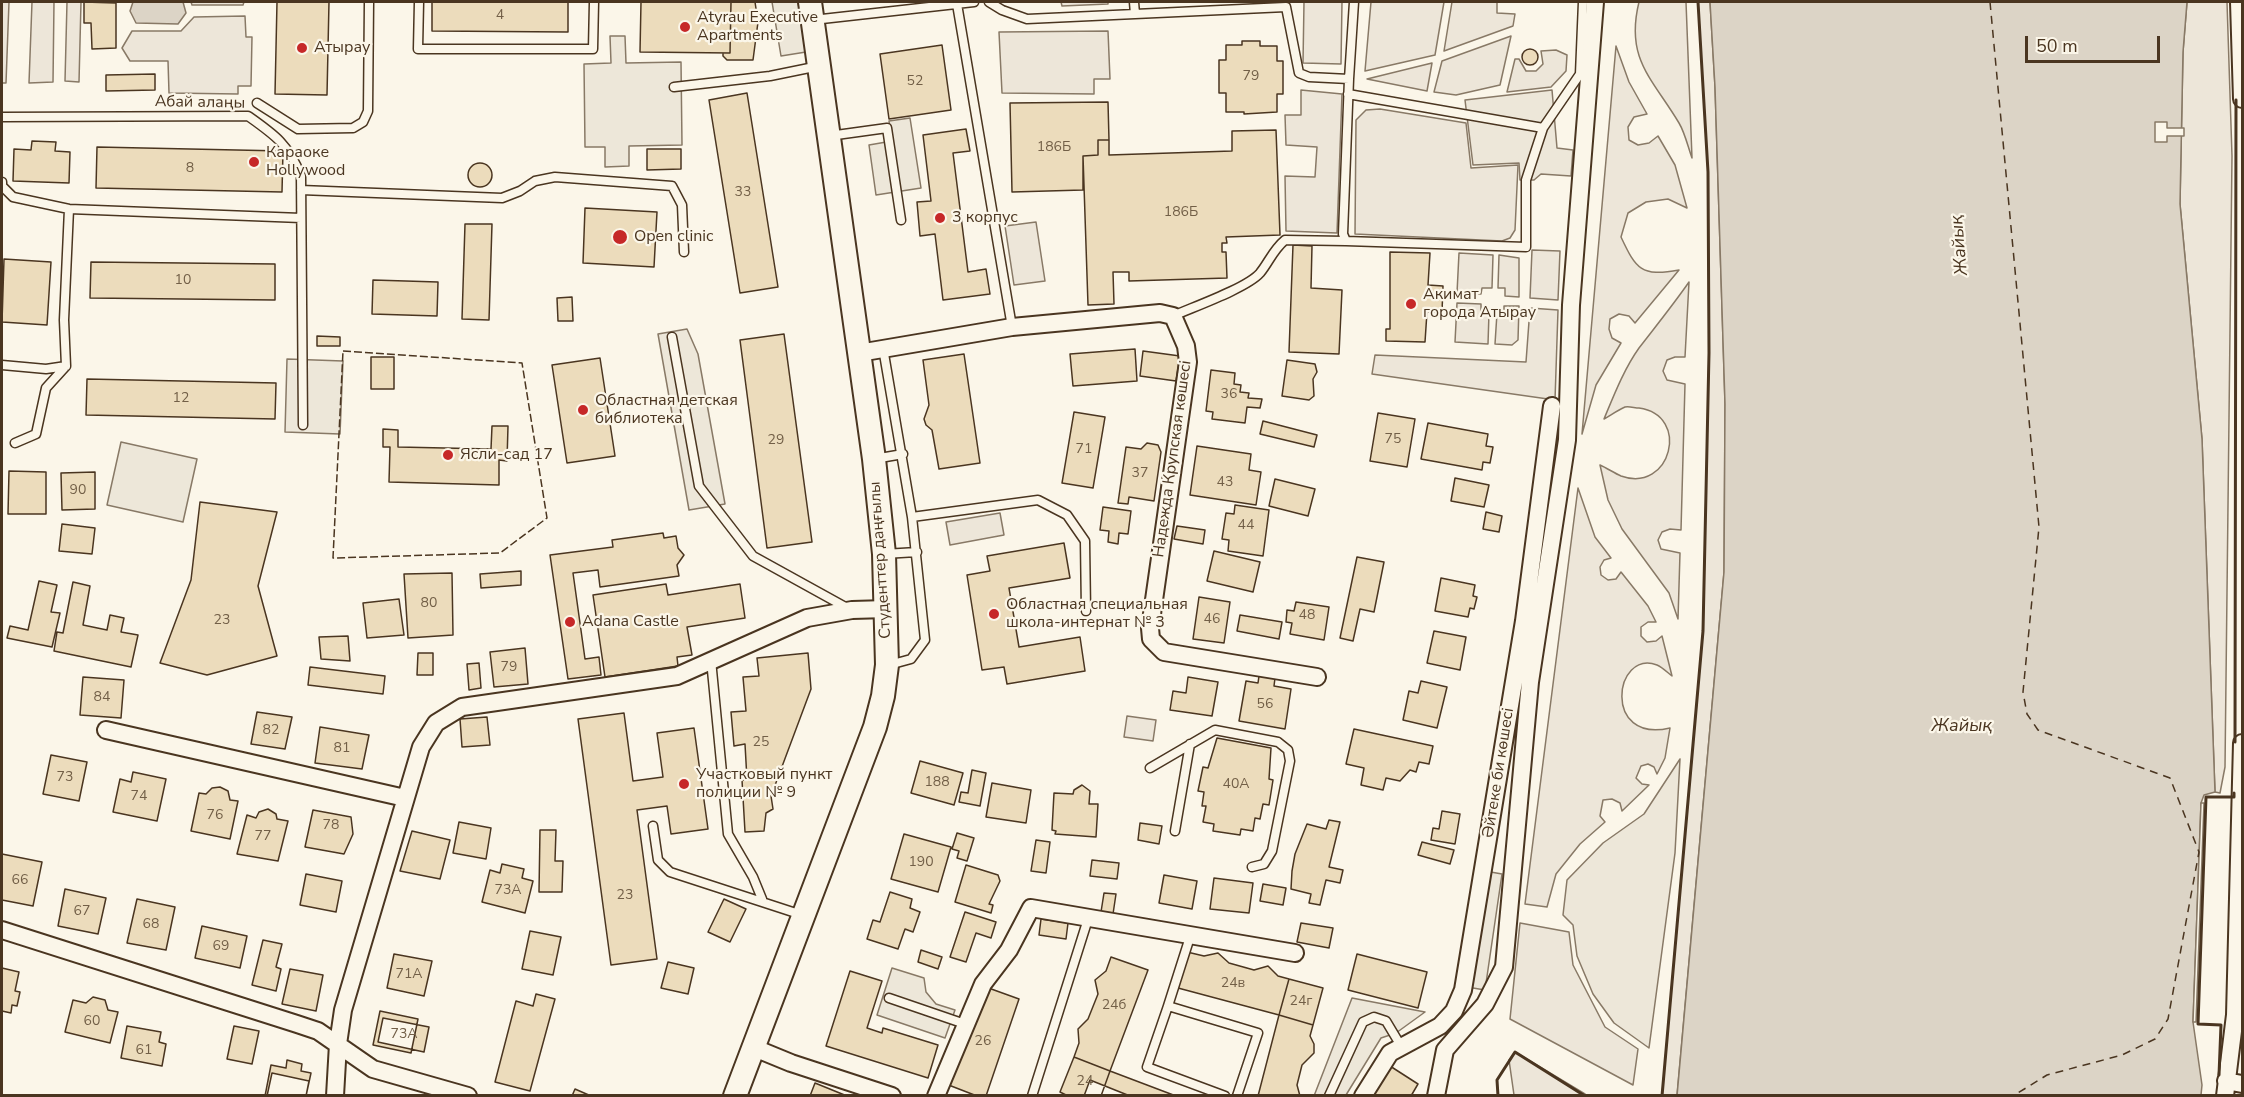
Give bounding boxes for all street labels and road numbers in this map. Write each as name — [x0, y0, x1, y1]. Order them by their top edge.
street label: Абай алаңы — [155, 93, 245, 113]
street label: Надежда Крупская көшесі — [1150, 359, 1196, 559]
street label: Студенттер даңғылы — [866, 481, 896, 639]
street label: Әйтеке би көшесі — [1479, 707, 1519, 839]

